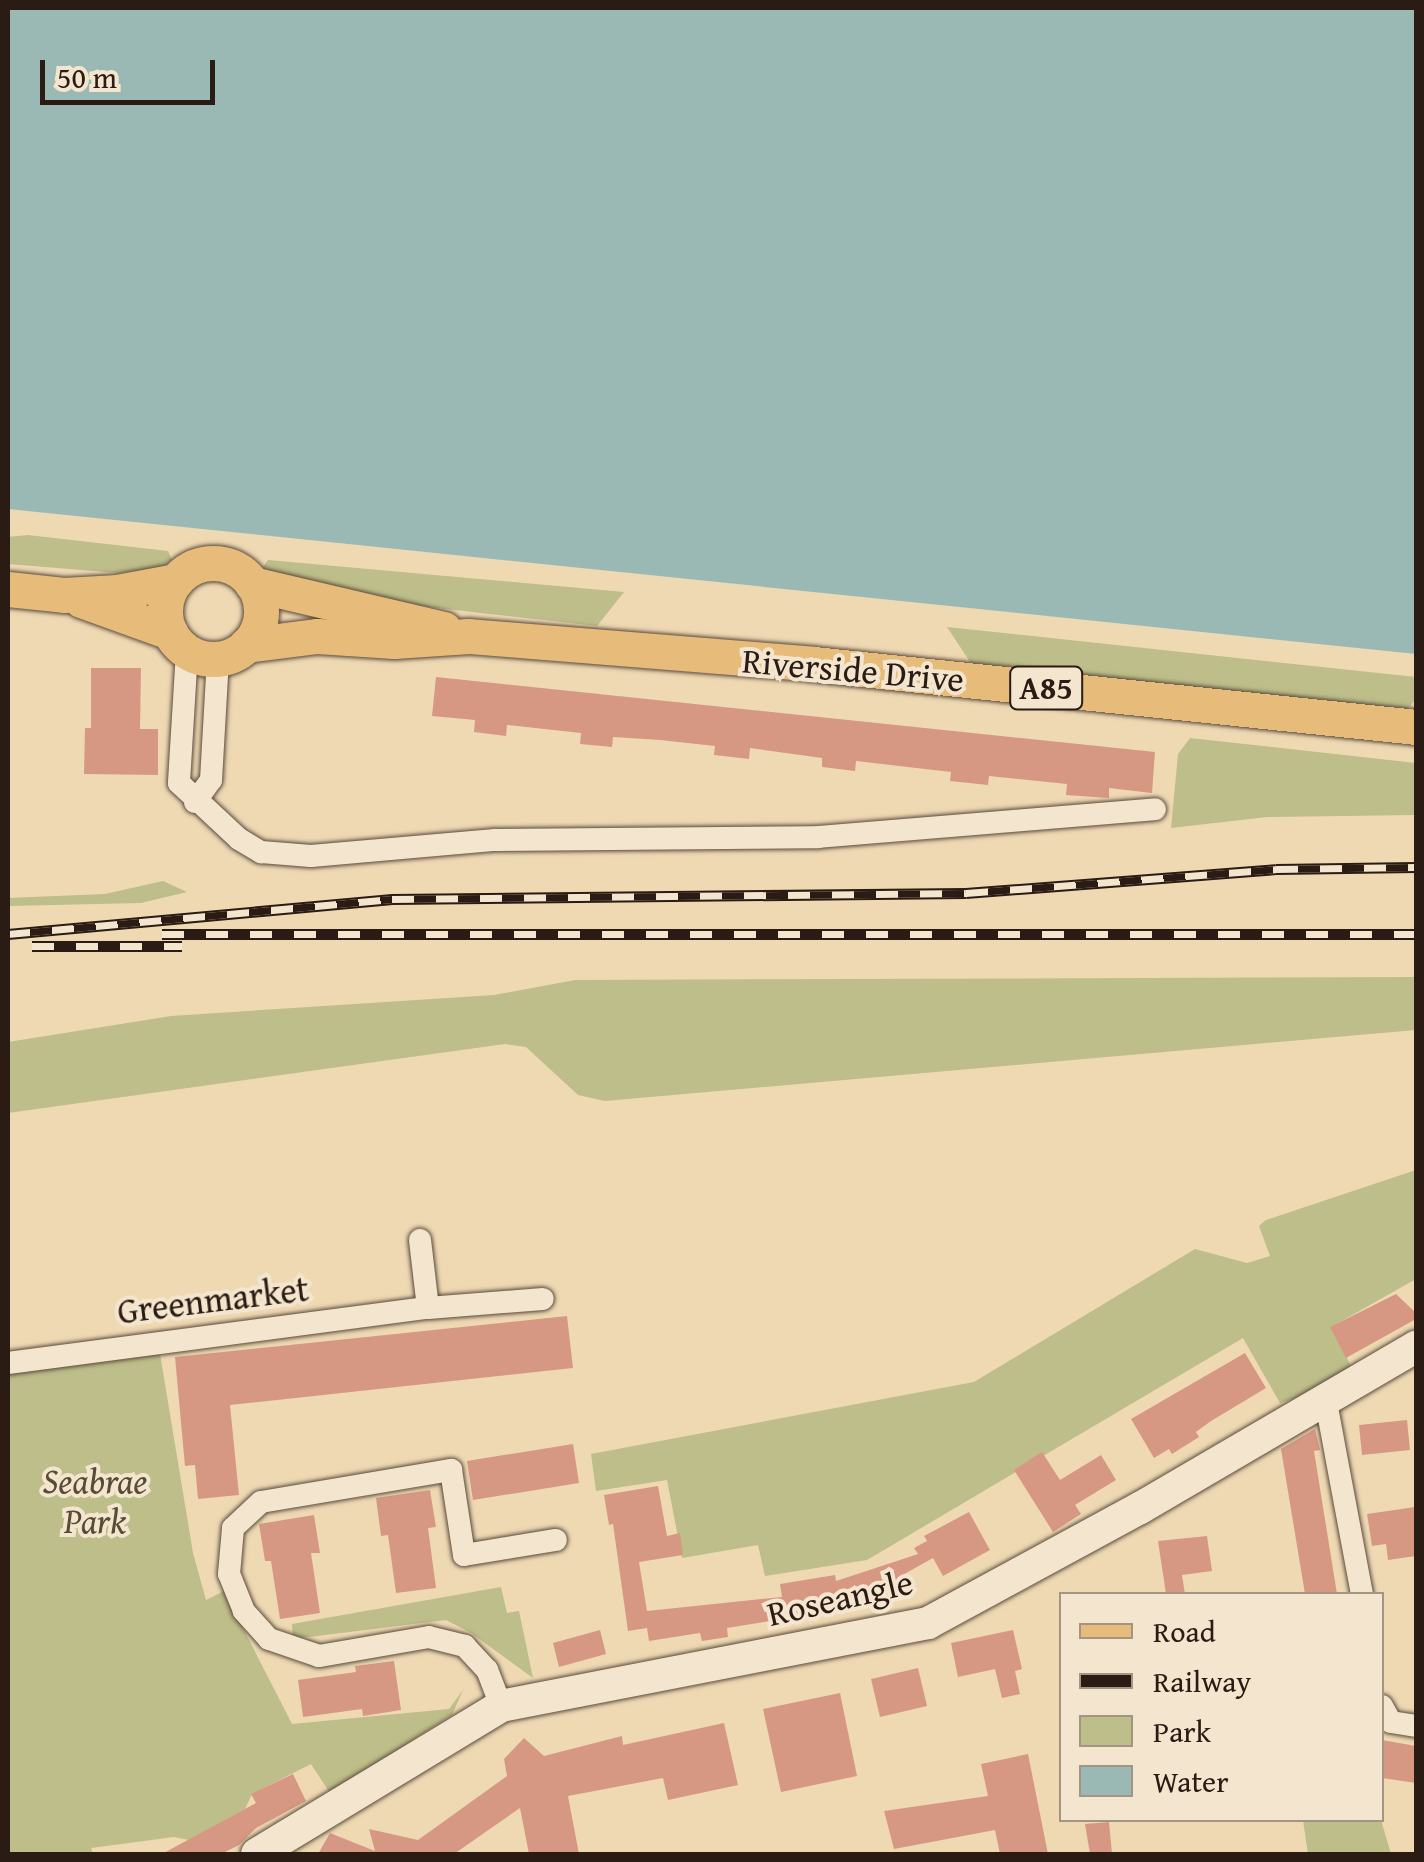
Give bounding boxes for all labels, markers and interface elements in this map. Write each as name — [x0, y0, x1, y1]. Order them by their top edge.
scale bar — [45, 40, 220, 102]
text: 50 m — [57, 55, 117, 99]
street label: Riverside Drive — [740, 639, 966, 701]
road number: A85 — [1008, 661, 1084, 715]
street label: Greenmarket — [115, 1267, 311, 1333]
park label: Seabrae Park — [43, 1460, 147, 1542]
street label: Roseangle — [763, 1561, 917, 1635]
legend — [1059, 1592, 1384, 1822]
text: Road — [1153, 1609, 1216, 1653]
text: Railway — [1153, 1659, 1251, 1703]
text: Park — [1153, 1709, 1211, 1753]
text: Water — [1153, 1759, 1229, 1803]

